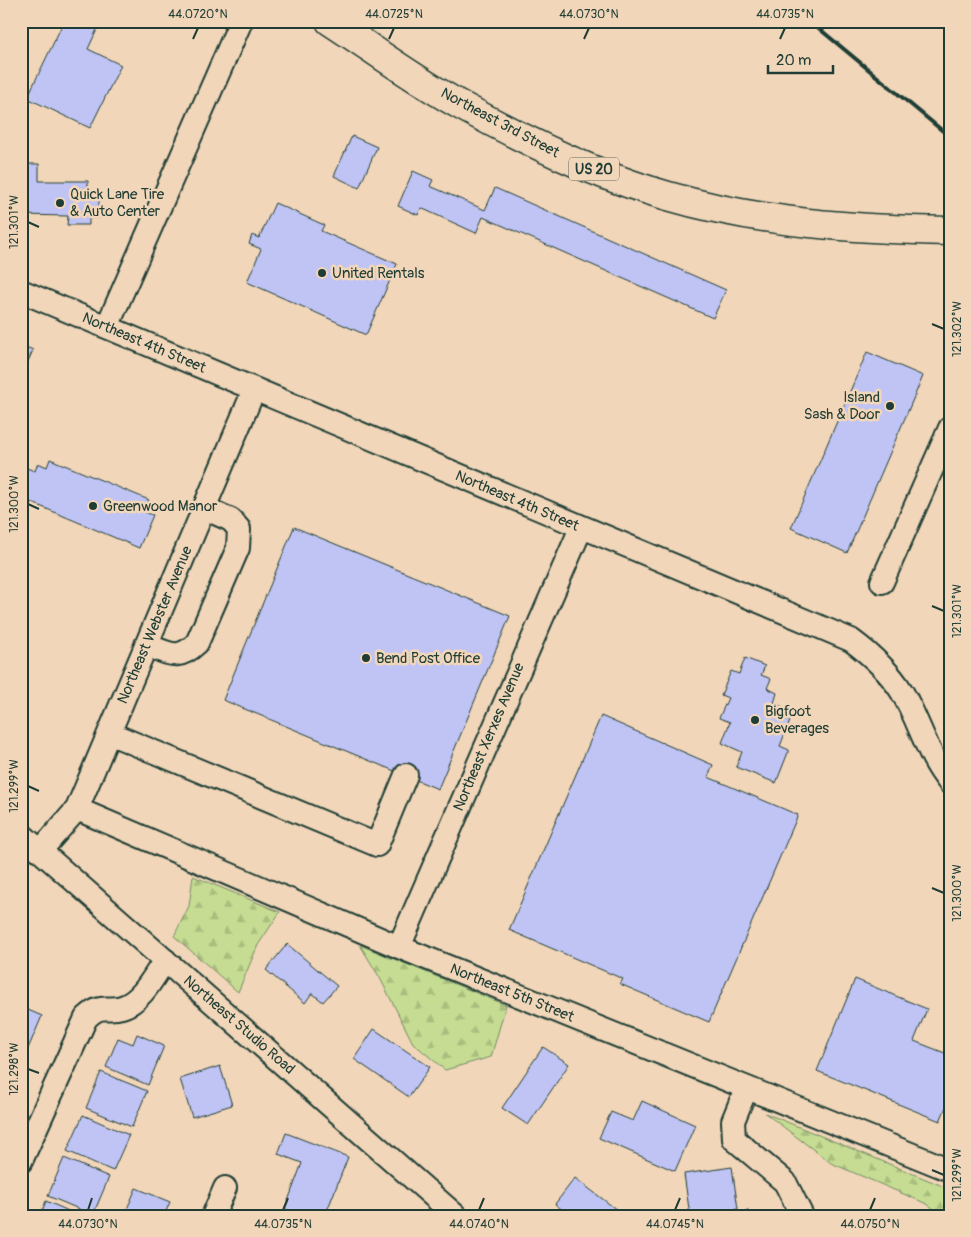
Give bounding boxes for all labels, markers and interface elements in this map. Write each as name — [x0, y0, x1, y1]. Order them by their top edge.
text: 44.0720°N — [168, 7, 228, 22]
text: 44.0725°N — [365, 7, 423, 22]
text: 44.0730°N — [559, 7, 619, 22]
text: 44.0735°N — [756, 7, 814, 22]
scale bar — [768, 42, 834, 74]
text: 20 m — [776, 51, 811, 70]
street label: Northeast 3rd Street — [437, 84, 563, 163]
road number: US 20 — [569, 157, 619, 180]
place label: Quick Lane Tire & Auto Center — [70, 185, 165, 221]
text: 121.301°W — [7, 195, 22, 249]
marker: Quick Lane Tire & Auto Center — [54, 197, 66, 209]
place label: United Rentals — [332, 264, 425, 283]
marker: United Rentals — [316, 267, 328, 279]
text: 121.302°W — [950, 301, 965, 357]
street label: Northeast 4th Street — [79, 308, 210, 378]
place label: Island Sash & Door — [804, 388, 881, 424]
marker: Island Sash & Door — [884, 400, 896, 412]
street label: Northeast 4th Street — [452, 466, 583, 536]
text: 121.300°W — [7, 475, 22, 533]
place label: Greenwood Manor — [103, 497, 218, 516]
marker: Greenwood Manor — [87, 500, 99, 512]
street label: Northeast Webster Avenue — [113, 543, 197, 707]
text: 121.301°W — [950, 584, 965, 638]
place label: Bend Post Office — [376, 649, 481, 668]
marker: Bend Post Office — [360, 652, 372, 664]
street label: Northeast Xerxes Avenue — [449, 659, 529, 814]
place label: Bigfoot Beverages — [765, 702, 829, 738]
marker: Bigfoot Beverages — [749, 714, 761, 726]
text: 121.299°W — [7, 759, 22, 813]
text: 121.300°W — [950, 864, 965, 922]
street label: Northeast 5th Street — [447, 959, 578, 1027]
street label: Northeast Studio Road — [179, 971, 299, 1079]
text: 121.298°W — [7, 1042, 22, 1096]
text: 121.299°W — [950, 1148, 965, 1202]
text: 44.0730°N — [58, 1217, 118, 1232]
text: 44.0735°N — [254, 1217, 312, 1232]
text: 44.0740°N — [449, 1217, 509, 1232]
text: 44.0745°N — [646, 1217, 704, 1232]
text: 44.0750°N — [840, 1217, 900, 1232]

